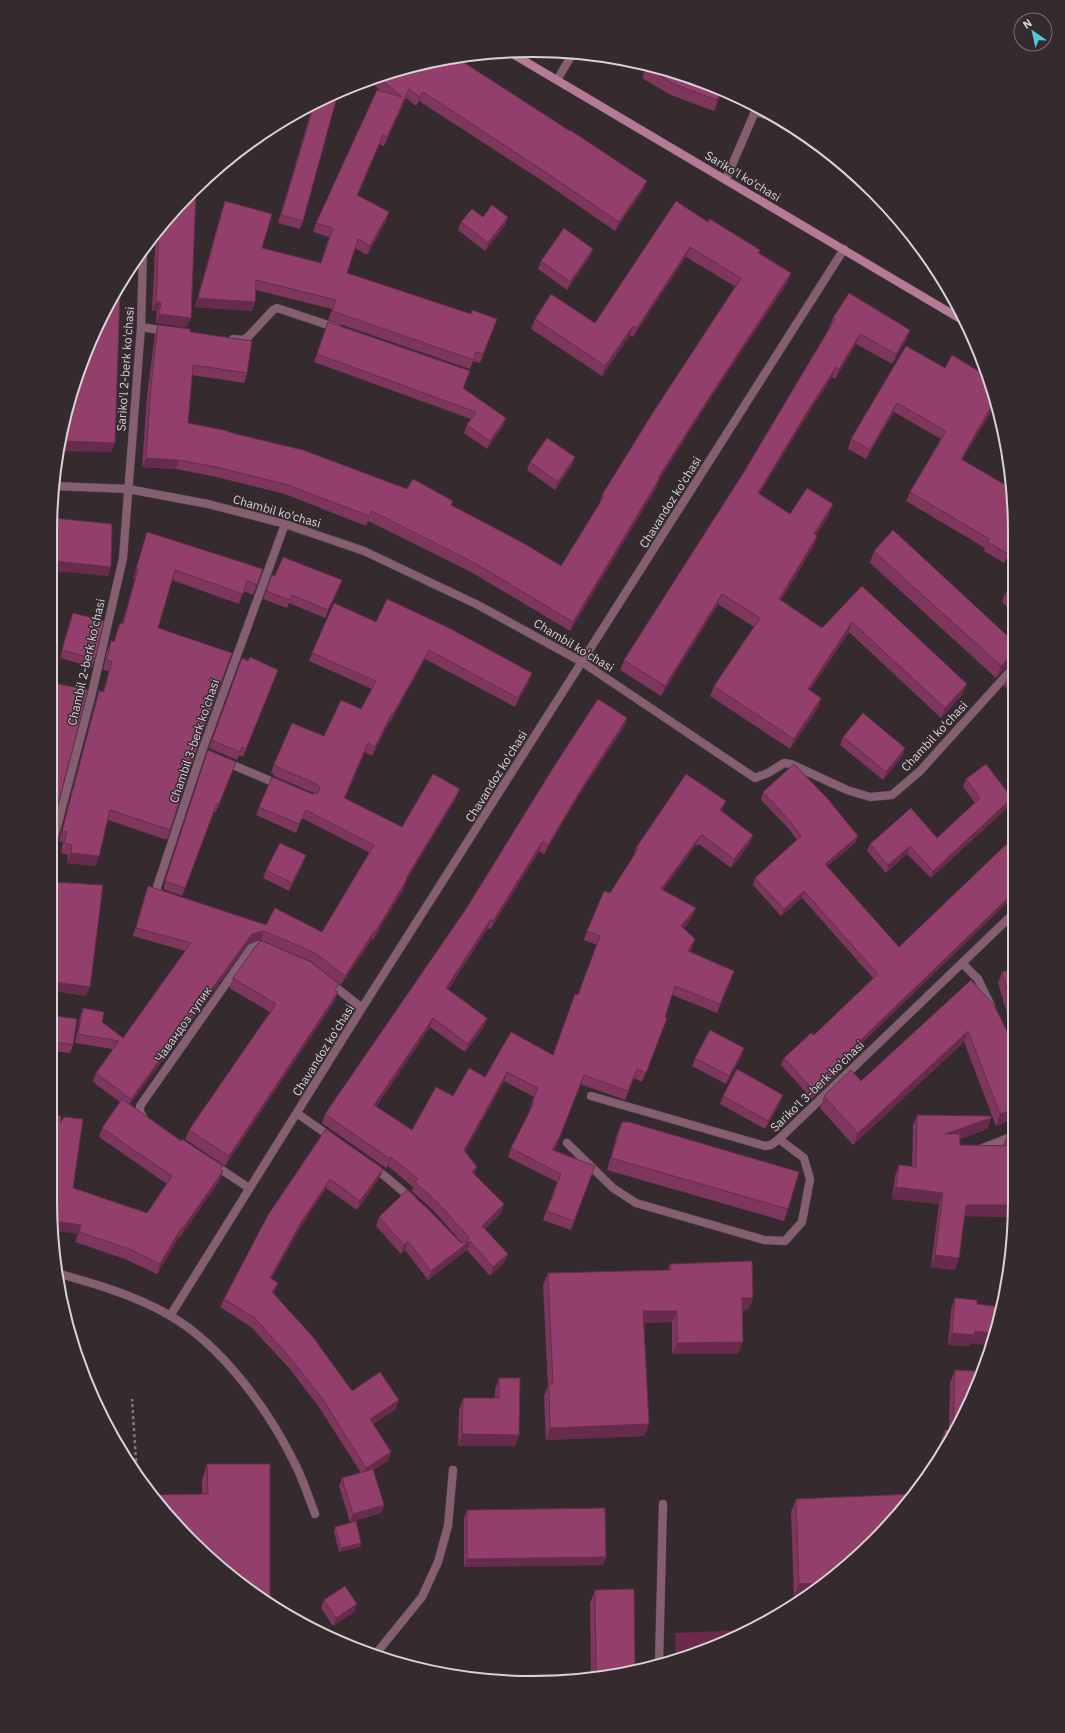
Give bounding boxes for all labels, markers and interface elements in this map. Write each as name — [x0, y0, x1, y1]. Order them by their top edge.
north arrow — [1013, 12, 1053, 52]
text: N — [1020, 16, 1035, 32]
street label: Sariko'l ko'chasi — [702, 147, 784, 205]
street label: Sariko'l 2-berk ko'chasi — [113, 306, 137, 432]
street label: Chavandoz ko'chasi — [636, 454, 704, 550]
street label: Chambil ko'chasi — [231, 491, 323, 531]
street label: Chambil 2-berk ko'chasi — [64, 597, 108, 727]
street label: Chambil ko'chasi — [531, 615, 617, 675]
street label: Chambil 3-berk ko'chasi — [166, 677, 222, 805]
street label: Chambil ko'chasi — [898, 698, 970, 774]
street label: Chavandoz ko'chasi — [462, 728, 530, 824]
street label: Чавандоз тупик — [151, 983, 215, 1065]
street label: Chavandoz ko'chasi — [289, 1002, 357, 1098]
street label: Sariko'l 3-berk ko'chasi — [767, 1037, 867, 1135]

